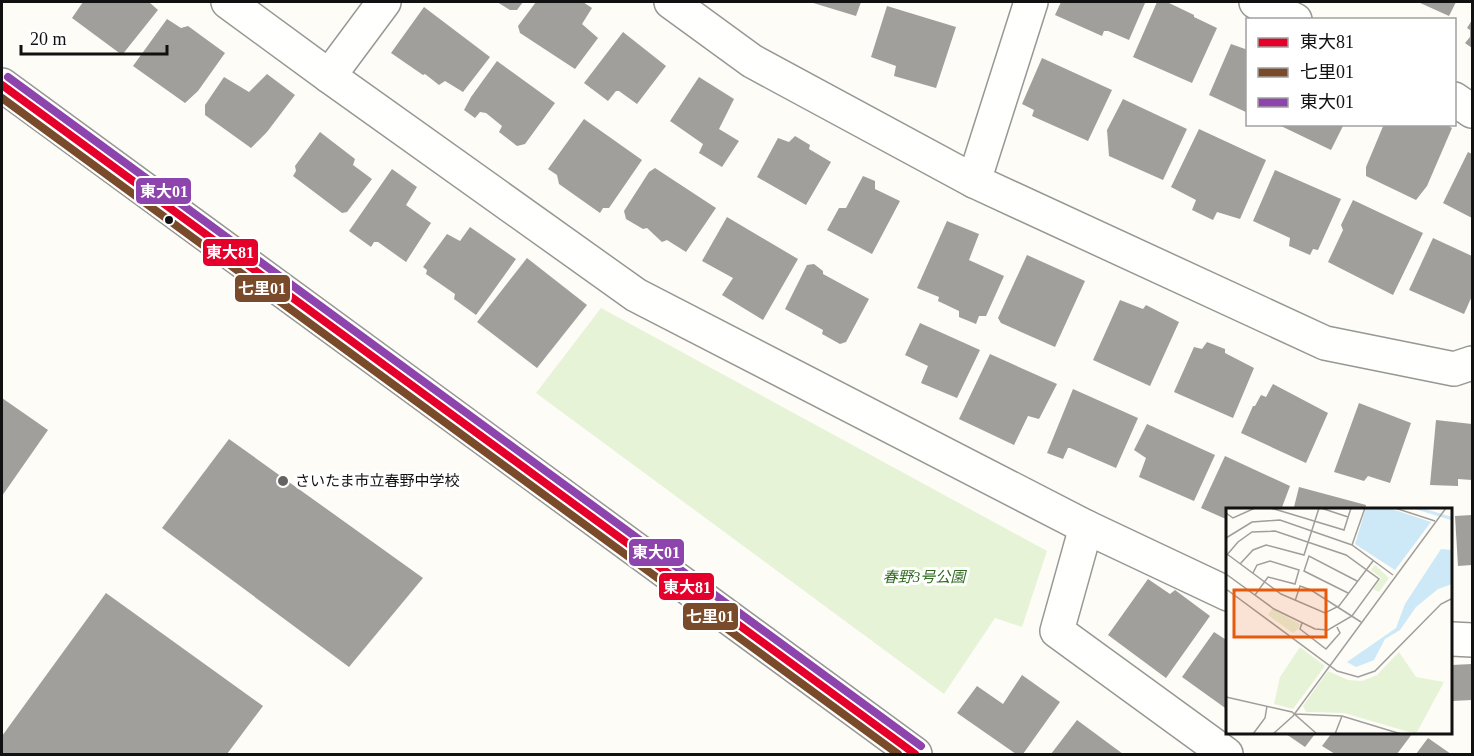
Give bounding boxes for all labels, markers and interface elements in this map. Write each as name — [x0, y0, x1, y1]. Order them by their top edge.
scale bar — [21, 18, 166, 56]
legend — [1246, 18, 1456, 126]
text: 20 m — [30, 29, 67, 49]
text: 東大81 — [1300, 32, 1354, 52]
text: 七里01 — [1300, 62, 1354, 82]
text: 東大01 — [1300, 92, 1354, 112]
line badge: 東大01 — [135, 177, 192, 205]
text: 東大01 — [140, 183, 188, 200]
unlabelled marker — [163, 214, 175, 226]
line badge: 東大81 — [202, 238, 259, 267]
text: 東大81 — [206, 244, 254, 261]
line badge: 七里01 — [234, 274, 291, 303]
text: 七里01 — [238, 280, 286, 297]
place label: さいたま市立春野中学校 — [295, 473, 460, 489]
marker: さいたま市立春野中学校 — [276, 474, 290, 488]
inset map — [1226, 508, 1453, 735]
line badge: 東大01 — [628, 538, 685, 567]
text: 東大01 — [632, 544, 680, 561]
park label: 春野3号公園 — [883, 569, 967, 585]
line badge: 東大81 — [658, 572, 715, 601]
text: 東大81 — [663, 579, 711, 596]
line badge: 七里01 — [682, 602, 739, 631]
text: 七里01 — [686, 608, 734, 625]

